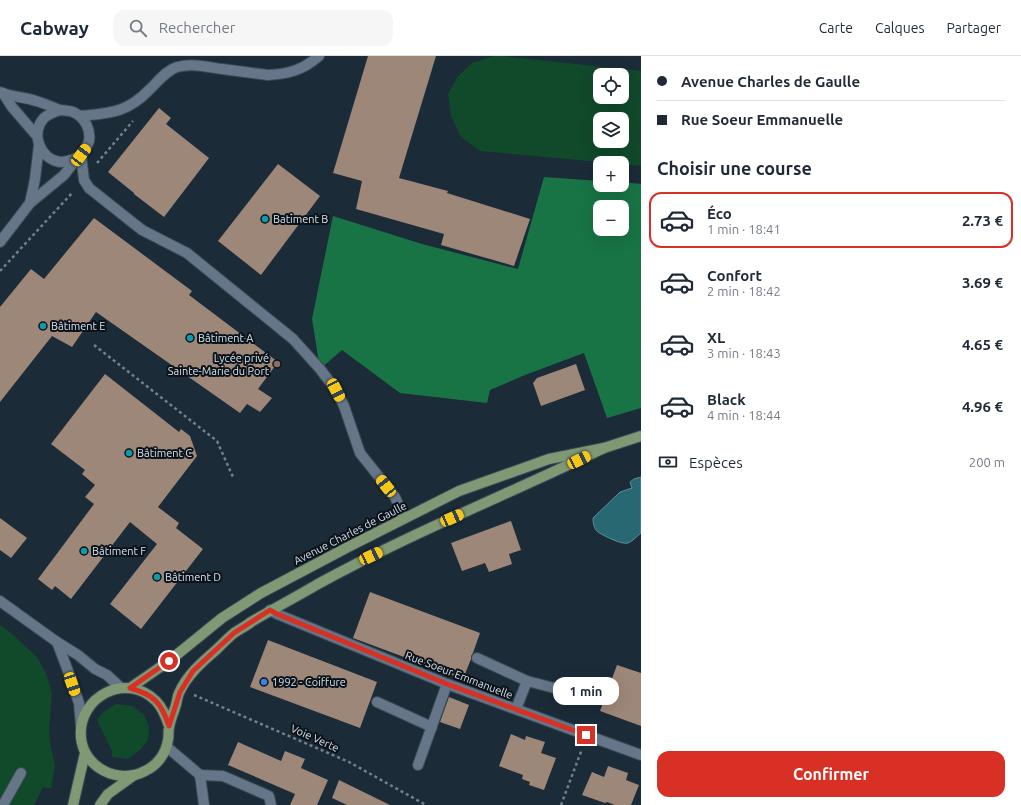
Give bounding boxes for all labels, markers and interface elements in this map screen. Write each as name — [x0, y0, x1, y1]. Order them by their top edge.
search box — [113, 10, 393, 46]
text: Cabway — [20, 17, 89, 39]
icon: search — [127, 17, 149, 39]
text: Rechercher — [159, 19, 235, 36]
text: Carte — [819, 20, 853, 36]
text: Calques — [875, 20, 924, 36]
text: Partager — [946, 20, 1001, 36]
map controls — [593, 68, 629, 236]
button: locate — [593, 68, 629, 104]
text: Avenue Charles de Gaulle — [681, 73, 860, 90]
text: Rue Soeur Emmanuelle — [681, 111, 843, 128]
button: layers — [593, 112, 629, 148]
car — [69, 142, 93, 168]
button: + — [593, 156, 629, 192]
text: Choisir une course — [657, 158, 812, 178]
button: − — [593, 200, 629, 236]
icon: car — [659, 202, 695, 238]
text: Éco — [707, 205, 732, 222]
text: 2.73 € — [962, 212, 1003, 229]
place label: Batiment B — [273, 213, 328, 225]
marker: Batiment B — [260, 214, 270, 224]
text: 1 min · 18:41 — [707, 222, 781, 236]
icon: car — [659, 264, 695, 300]
text: Confort — [707, 267, 762, 284]
text: 3.69 € — [962, 274, 1003, 291]
text: 2 min · 18:42 — [707, 284, 781, 298]
place label: Bâtiment E — [51, 320, 106, 332]
marker: Bâtiment E — [38, 321, 48, 331]
icon: car — [659, 326, 695, 362]
text: XL — [707, 329, 725, 346]
place label: Bâtiment A — [198, 332, 254, 344]
marker: Bâtiment A — [185, 333, 195, 343]
text: 4.65 € — [962, 336, 1003, 353]
text: 3 min · 18:43 — [707, 346, 781, 360]
place label: Lycée privé Sainte-Marie du Port — [168, 352, 270, 377]
marker: Lycée privé Sainte-Marie du Port — [272, 359, 282, 369]
car — [325, 377, 347, 403]
icon: car — [659, 388, 695, 424]
text: Black — [707, 391, 746, 408]
text: 4.96 € — [962, 398, 1003, 415]
text: 4 min · 18:44 — [707, 408, 781, 422]
place label: Bâtiment C — [137, 447, 192, 459]
marker: Bâtiment C — [124, 448, 134, 458]
car — [566, 449, 592, 471]
icon: cash — [657, 451, 679, 473]
text: Espèces — [689, 454, 743, 471]
text: 200 m — [969, 455, 1005, 469]
car — [374, 473, 398, 499]
street label: Avenue Charles de Gaulle — [292, 499, 408, 567]
car — [439, 508, 465, 528]
place label: Bâtiment F — [92, 545, 146, 557]
car — [358, 545, 384, 567]
marker: Bâtiment F — [79, 546, 89, 556]
place label: Bâtiment D — [165, 571, 221, 583]
marker: Bâtiment D — [152, 572, 162, 582]
street label: Rue Soeur Emmanuelle — [404, 649, 514, 701]
route start — [160, 652, 178, 670]
car — [62, 671, 82, 697]
place label: 1992 - Coiffure — [272, 676, 346, 688]
marker: 1992 - Coiffure — [259, 677, 269, 687]
callout: 1 min — [553, 677, 619, 705]
text: 1 min — [570, 684, 602, 698]
street label: Voie Verte — [289, 722, 341, 754]
route end — [577, 726, 595, 744]
button: Confirmer — [657, 751, 1005, 797]

